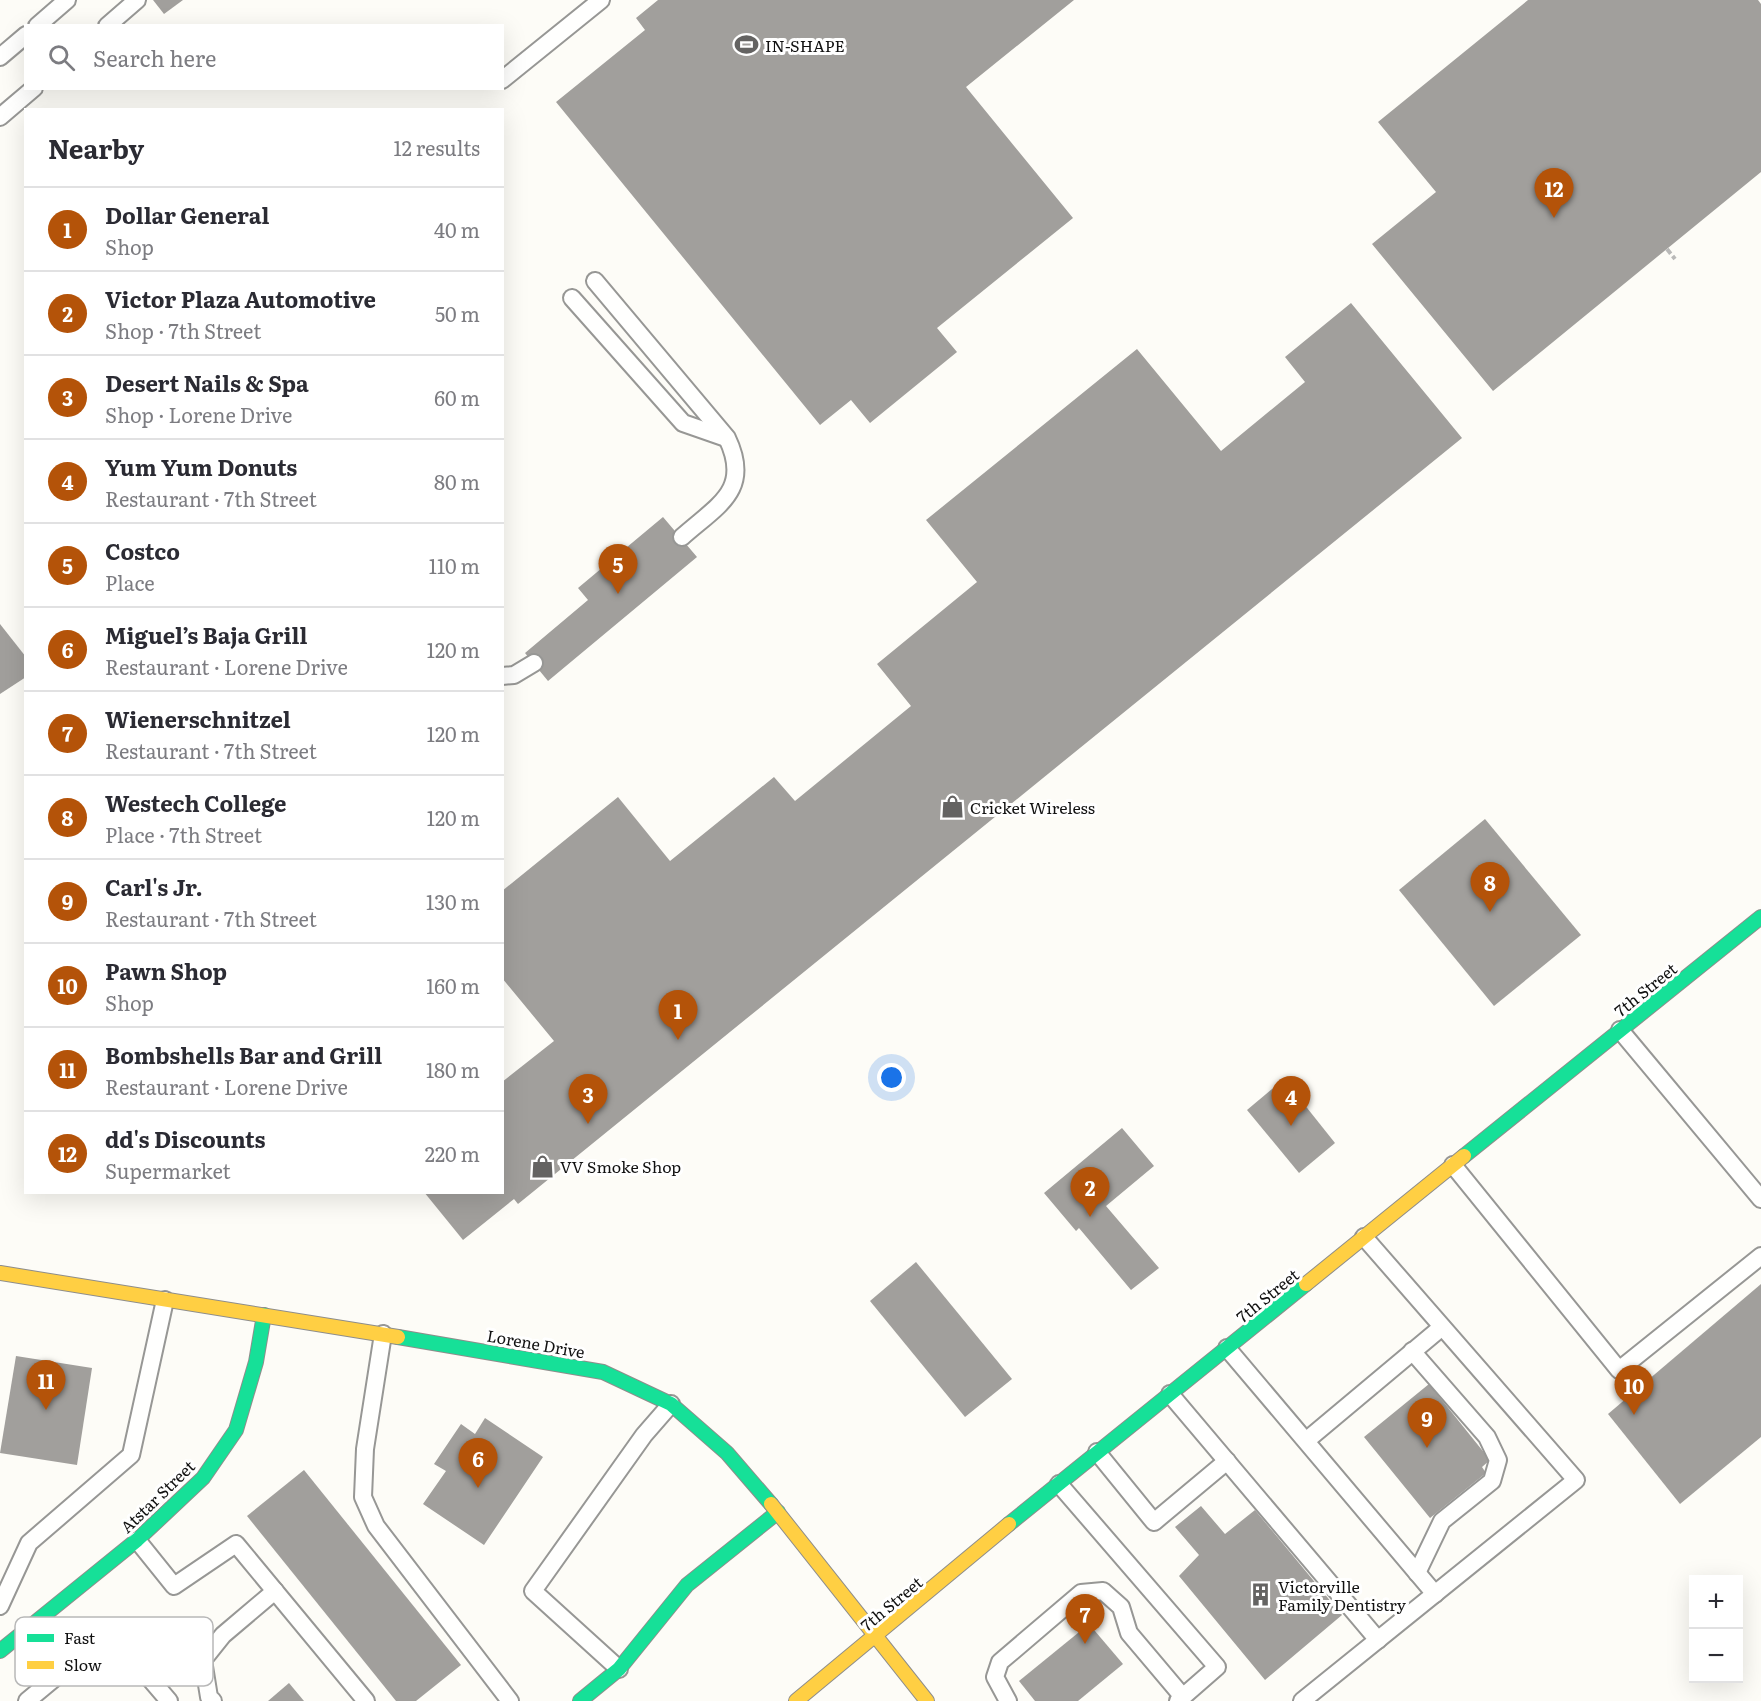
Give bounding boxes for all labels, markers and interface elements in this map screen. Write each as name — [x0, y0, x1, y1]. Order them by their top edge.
search box — [24, 24, 504, 90]
sports icon: IN-SHAPE — [734, 32, 760, 58]
place label: IN-SHAPE — [765, 33, 845, 57]
icon: search — [45, 41, 78, 74]
text: Search here — [93, 41, 216, 74]
text: Nearby — [48, 128, 144, 167]
text: 12 results — [394, 132, 480, 162]
pin: 12 — [1534, 168, 1574, 218]
text: Dollar General — [105, 198, 269, 231]
text: 1 — [63, 214, 72, 244]
text: 40 m — [434, 214, 480, 244]
text: Shop — [105, 231, 154, 261]
text: Victor Plaza Automotive — [105, 282, 376, 315]
text: 2 — [62, 298, 73, 328]
text: 50 m — [435, 298, 480, 328]
text: Shop · 7th Street — [105, 315, 261, 345]
text: Desert Nails & Spa — [105, 366, 309, 399]
text: 3 — [62, 382, 73, 412]
text: 60 m — [434, 382, 480, 412]
text: Shop · Lorene Drive — [105, 399, 292, 429]
text: Yum Yum Donuts — [105, 450, 297, 483]
text: 4 — [61, 466, 74, 496]
text: 80 m — [434, 466, 480, 496]
text: Restaurant · 7th Street — [105, 483, 317, 513]
text: Costco — [105, 534, 180, 567]
pin: 5 — [598, 544, 638, 594]
text: 5 — [62, 550, 73, 580]
text: 110 m — [429, 550, 480, 580]
text: Place — [105, 567, 155, 597]
text: Miguel’s Baja Grill — [105, 618, 307, 651]
text: 6 — [62, 634, 73, 664]
text: 120 m — [427, 634, 480, 664]
text: Restaurant · Lorene Drive — [105, 651, 348, 681]
text: Wienerschnitzel — [105, 702, 291, 735]
text: 7 — [62, 718, 73, 748]
text: 120 m — [427, 718, 480, 748]
text: Restaurant · 7th Street — [105, 735, 317, 765]
text: Westech College — [105, 786, 286, 819]
shop icon: Cricket Wireless — [939, 794, 965, 820]
place label: Cricket Wireless — [970, 795, 1095, 819]
text: 8 — [62, 802, 73, 832]
text: 120 m — [427, 802, 480, 832]
text: Place · 7th Street — [105, 819, 262, 849]
pin: 8 — [1470, 862, 1510, 912]
text: Carl's Jr. — [105, 870, 203, 903]
text: 9 — [62, 886, 73, 916]
text: 130 m — [426, 886, 480, 916]
text: Restaurant · 7th Street — [105, 903, 317, 933]
text: Pawn Shop — [105, 954, 227, 987]
street label: 7th Street — [1609, 956, 1682, 1022]
text: 10 — [57, 970, 78, 1000]
text: 160 m — [426, 970, 480, 1000]
text: Shop — [105, 987, 154, 1017]
pin: 1 — [658, 990, 698, 1040]
text: Bombshells Bar and Grill — [105, 1038, 382, 1071]
text: 11 — [59, 1054, 76, 1084]
text: 180 m — [426, 1054, 480, 1084]
your location — [877, 1063, 906, 1092]
text: Restaurant · Lorene Drive — [105, 1071, 348, 1101]
pin: 3 — [568, 1074, 608, 1124]
pin: 4 — [1272, 1076, 1310, 1126]
text: dd's Discounts — [105, 1122, 265, 1155]
text: 12 — [58, 1138, 77, 1168]
text: 220 m — [425, 1138, 480, 1168]
shop icon: VV Smoke Shop — [529, 1153, 555, 1179]
place label: VV Smoke Shop — [560, 1154, 681, 1178]
text: Supermarket — [105, 1155, 231, 1185]
pin: 2 — [1070, 1168, 1110, 1217]
street label: 7th Street — [1231, 1262, 1304, 1328]
street label: Lorene Drive — [485, 1323, 587, 1363]
pin: 11 — [26, 1360, 66, 1410]
pin: 10 — [1614, 1366, 1654, 1415]
pin: 9 — [1408, 1398, 1446, 1448]
pin: 6 — [458, 1438, 498, 1488]
street label: Atstar Street — [114, 1454, 200, 1538]
street label: 7th Street — [855, 1570, 928, 1636]
place label: Victorville Family Dentistry — [1278, 1574, 1407, 1616]
map controls — [1689, 1575, 1743, 1683]
button: + — [1689, 1575, 1743, 1629]
building icon: Victorville Family Dentistry — [1247, 1582, 1273, 1608]
pin: 7 — [1066, 1594, 1104, 1644]
legend — [15, 1617, 213, 1686]
text: Fast — [64, 1625, 96, 1649]
button: − — [1689, 1629, 1743, 1683]
text: Slow — [64, 1652, 102, 1676]

